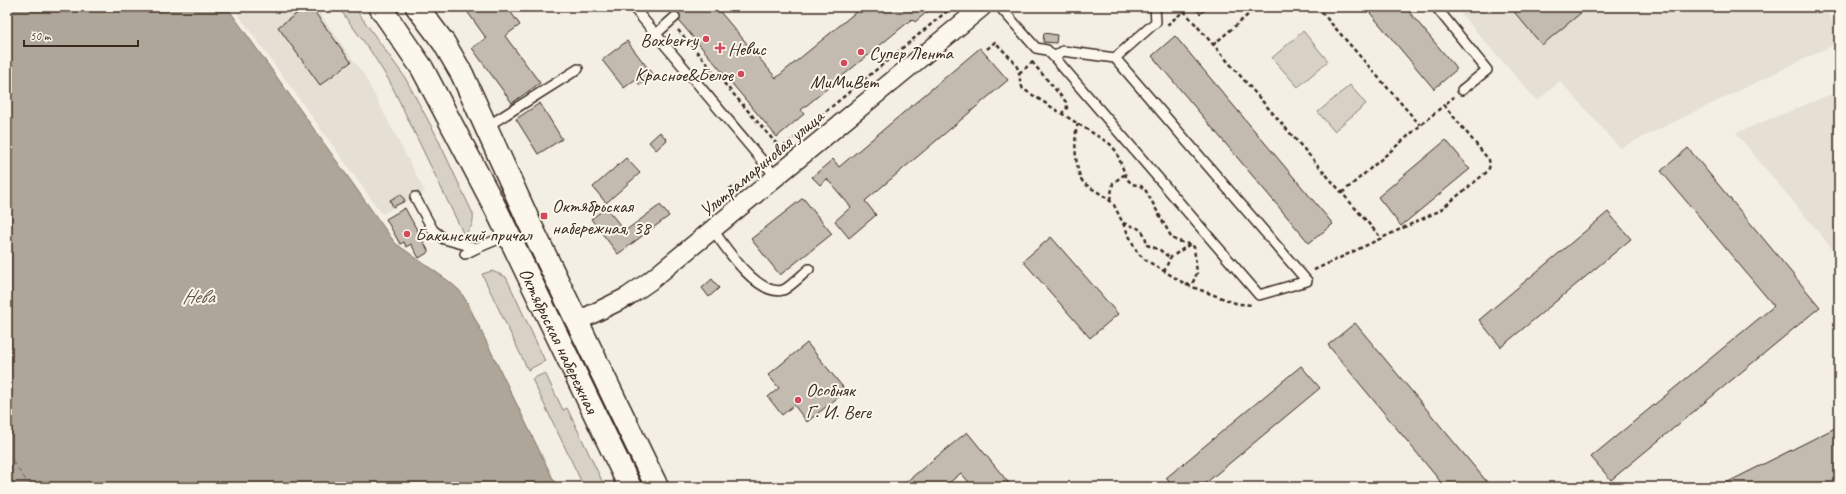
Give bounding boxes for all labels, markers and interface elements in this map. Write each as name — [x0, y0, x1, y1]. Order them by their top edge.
scale bar — [24, 22, 138, 48]
text: 50 m — [30, 28, 52, 44]
place label: Boxberry — [640, 28, 700, 52]
marker: Boxberry — [701, 34, 711, 44]
place label: Невис — [728, 37, 767, 61]
place label: Супер Лента — [869, 41, 954, 65]
marker: Невис — [715, 43, 725, 53]
marker: Супер Лента — [856, 47, 866, 57]
marker: МиМиВет — [839, 58, 849, 68]
place label: Красное&Белое — [635, 63, 735, 87]
marker: Красное&Белое — [736, 69, 746, 79]
place label: МиМиВет — [810, 70, 879, 94]
street label: Ультрамариновая улица — [695, 103, 830, 223]
place label: Октябрьская набережная, 38 — [552, 194, 653, 240]
marker: Октябрьская набережная, 38 — [539, 211, 549, 221]
place label: Бакинский причал — [415, 223, 533, 247]
marker: Бакинский причал — [402, 229, 412, 239]
street label: Октябрьская набережная — [513, 264, 605, 419]
water label: Нева — [182, 284, 216, 309]
place label: Особняк Г. И. Веге — [806, 378, 873, 424]
marker: Особняк Г. И. Веге — [793, 395, 803, 405]

